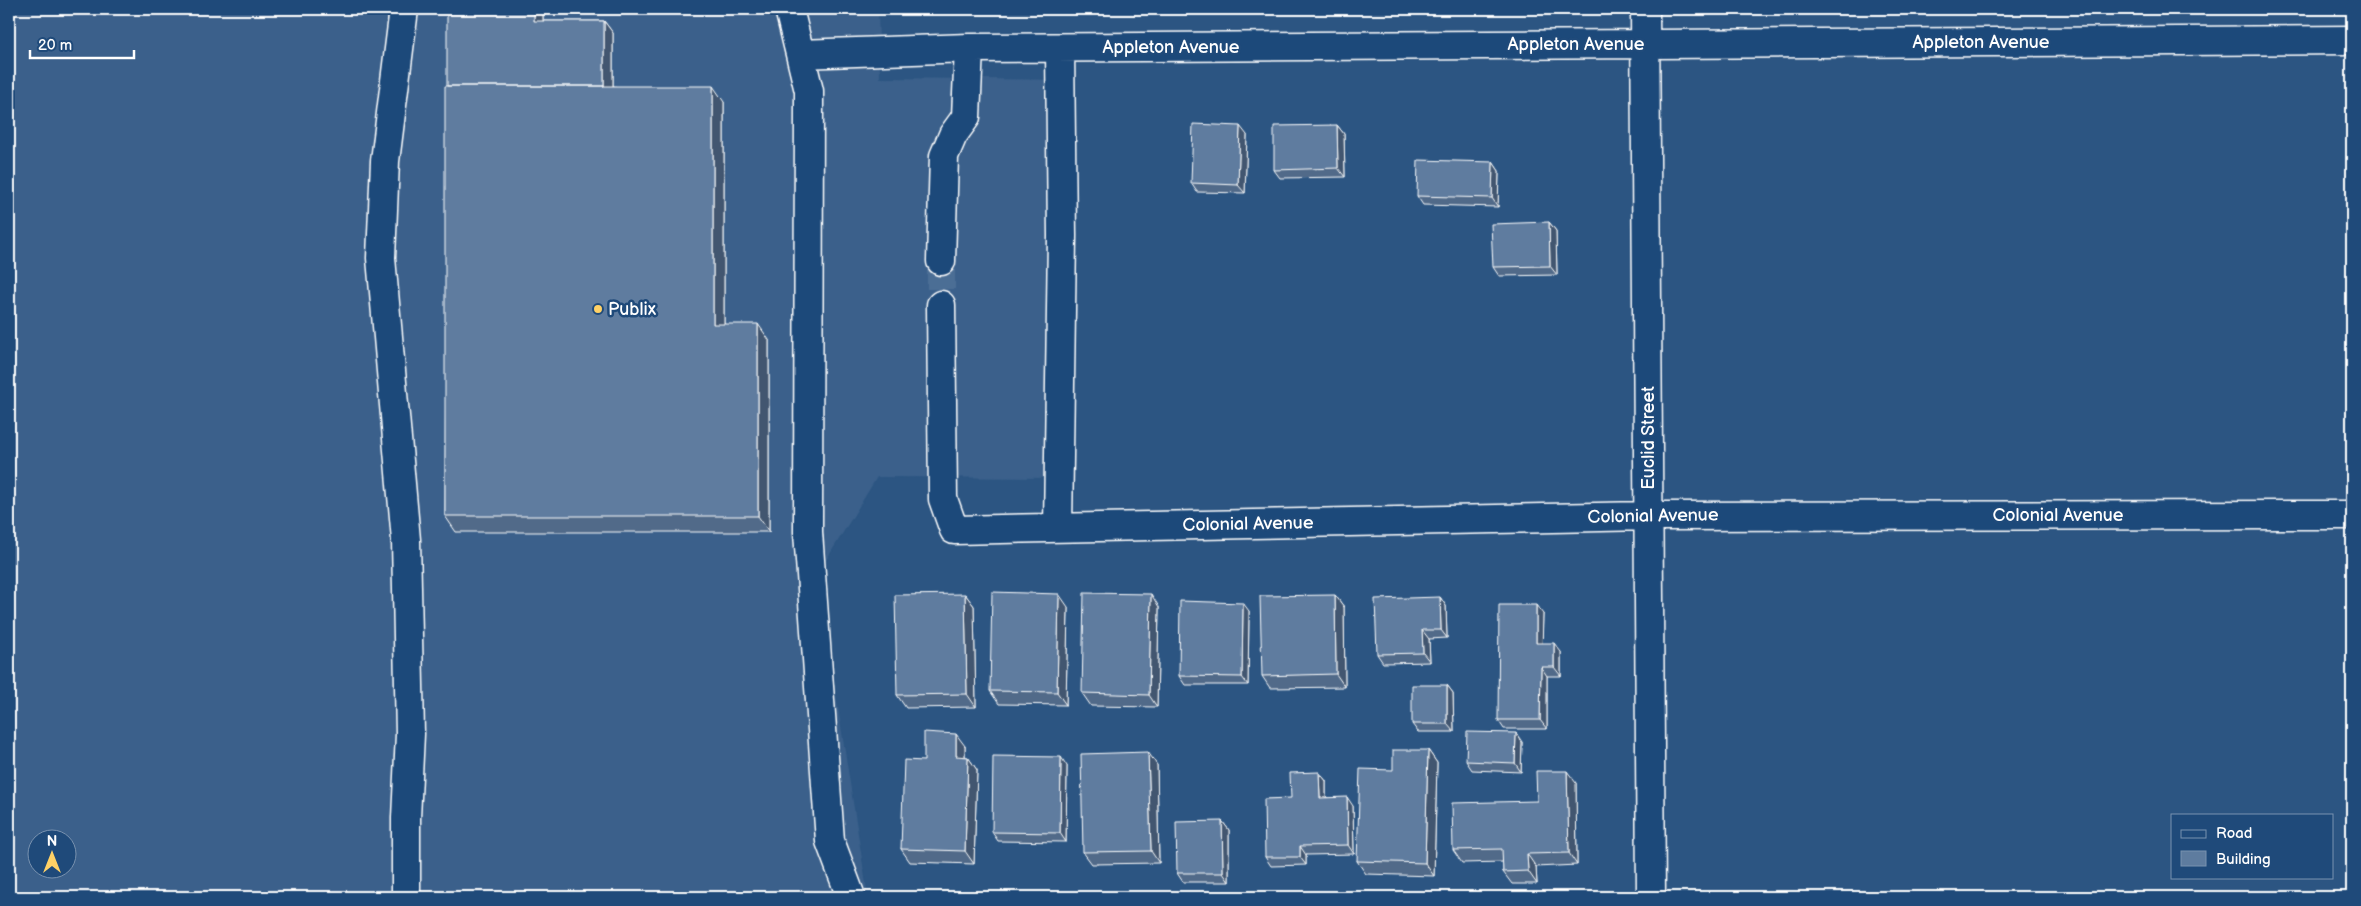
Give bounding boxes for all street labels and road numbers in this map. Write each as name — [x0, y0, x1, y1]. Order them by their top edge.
street label: Appleton Avenue — [1912, 32, 2050, 53]
street label: Appleton Avenue — [1507, 34, 1645, 55]
street label: Appleton Avenue — [1102, 37, 1240, 58]
street label: Euclid Street — [1638, 386, 1659, 490]
street label: Colonial Avenue — [1587, 504, 1719, 528]
street label: Colonial Avenue — [1993, 505, 2124, 526]
street label: Colonial Avenue — [1182, 512, 1314, 536]

